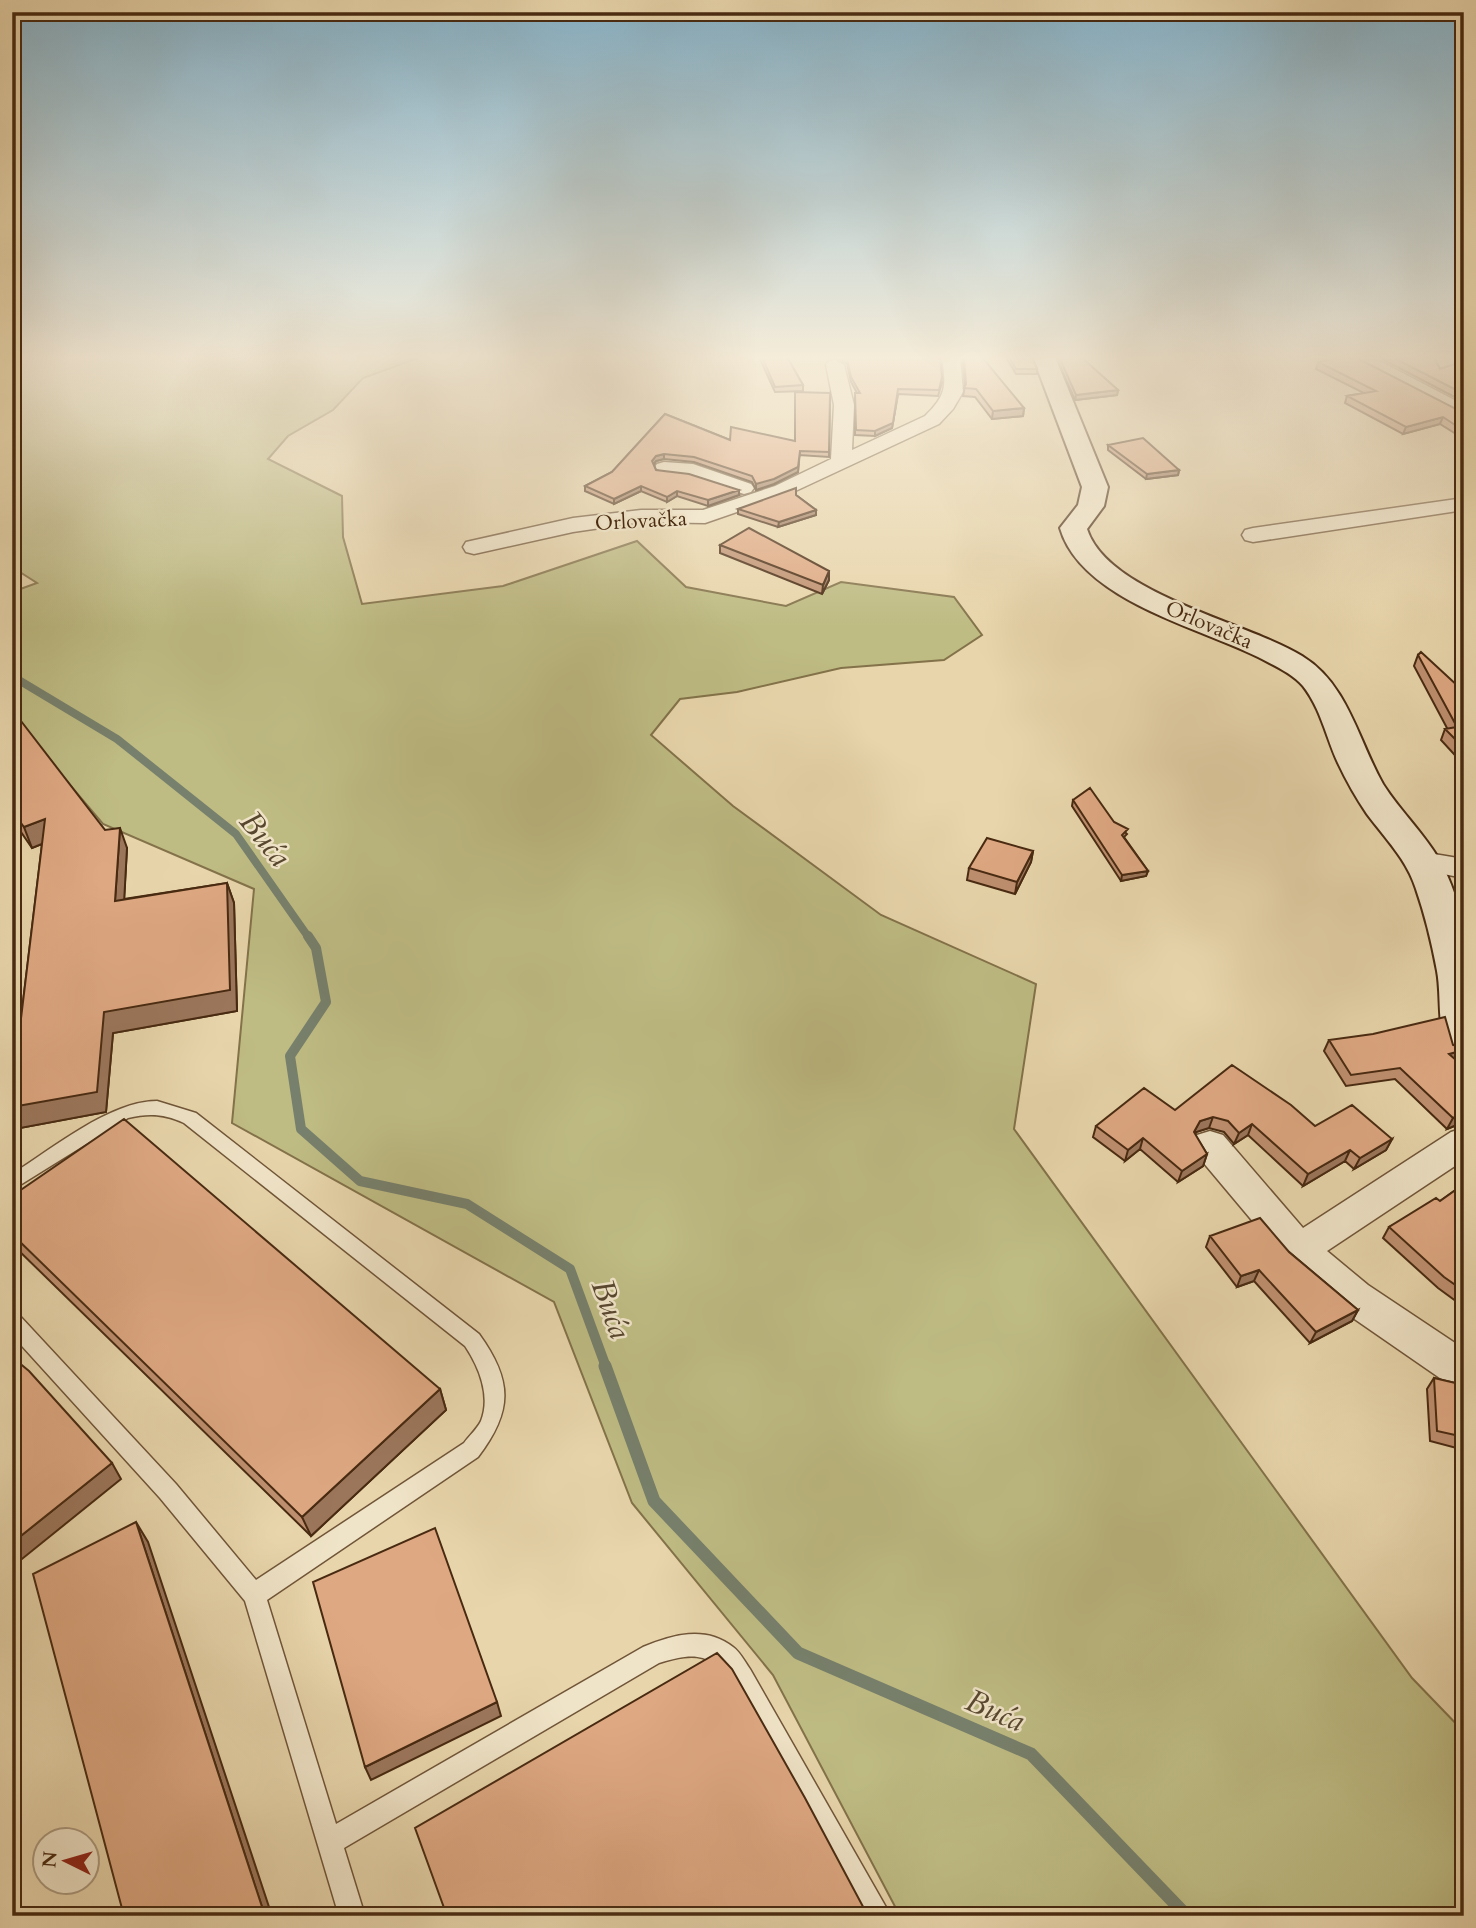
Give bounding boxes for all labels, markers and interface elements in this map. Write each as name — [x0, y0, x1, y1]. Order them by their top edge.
street label: Orlovačka — [594, 504, 688, 538]
street label: Orlovačka — [1161, 594, 1257, 656]
water label: Buća — [229, 802, 301, 876]
water label: Buća — [580, 1273, 642, 1345]
water label: Buća — [958, 1679, 1032, 1743]
north arrow — [32, 1826, 102, 1896]
text: N — [36, 1850, 64, 1869]

